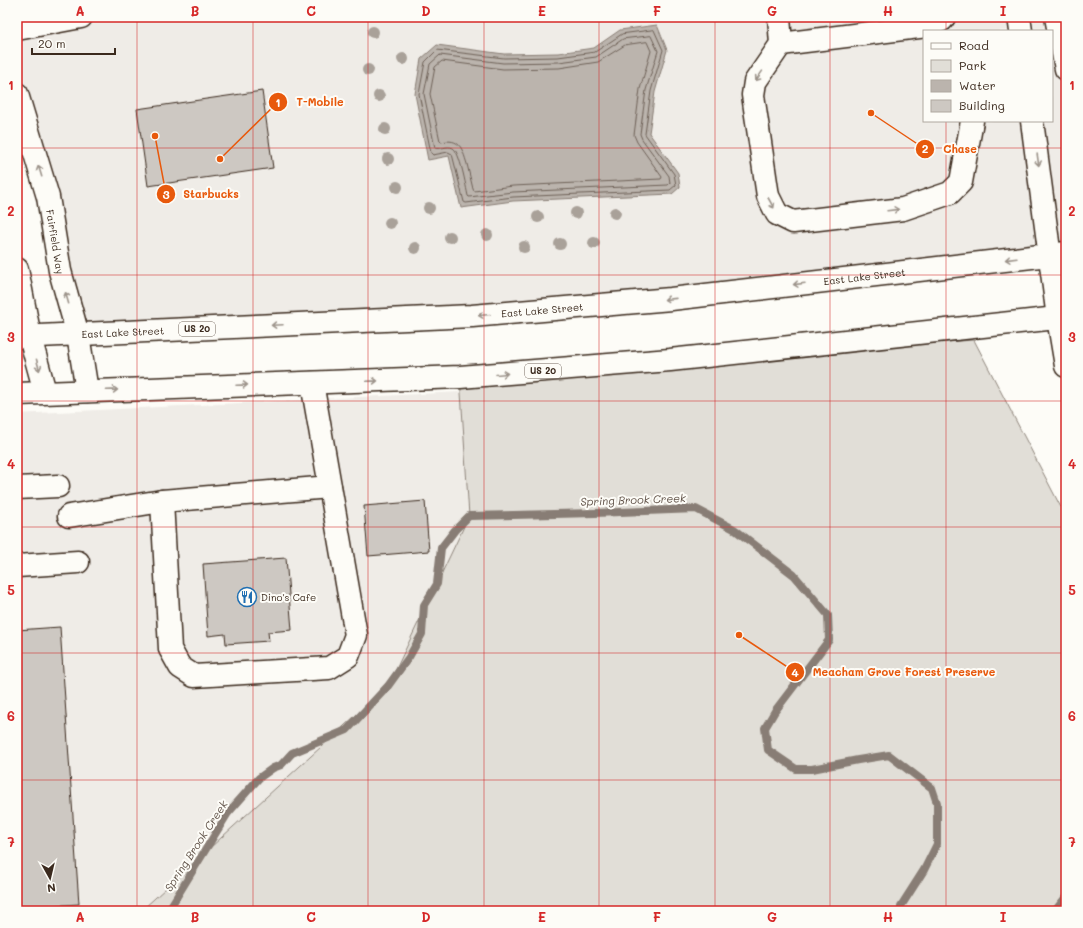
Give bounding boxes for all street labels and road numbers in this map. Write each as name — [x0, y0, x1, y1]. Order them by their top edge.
street label: Fairfield Way — [43, 208, 68, 276]
street label: East Lake Street — [823, 265, 906, 288]
street label: East Lake Street — [501, 300, 584, 320]
road number: US 20 — [179, 322, 215, 336]
street label: East Lake Street — [81, 323, 164, 341]
road number: US 20 — [525, 364, 561, 378]

